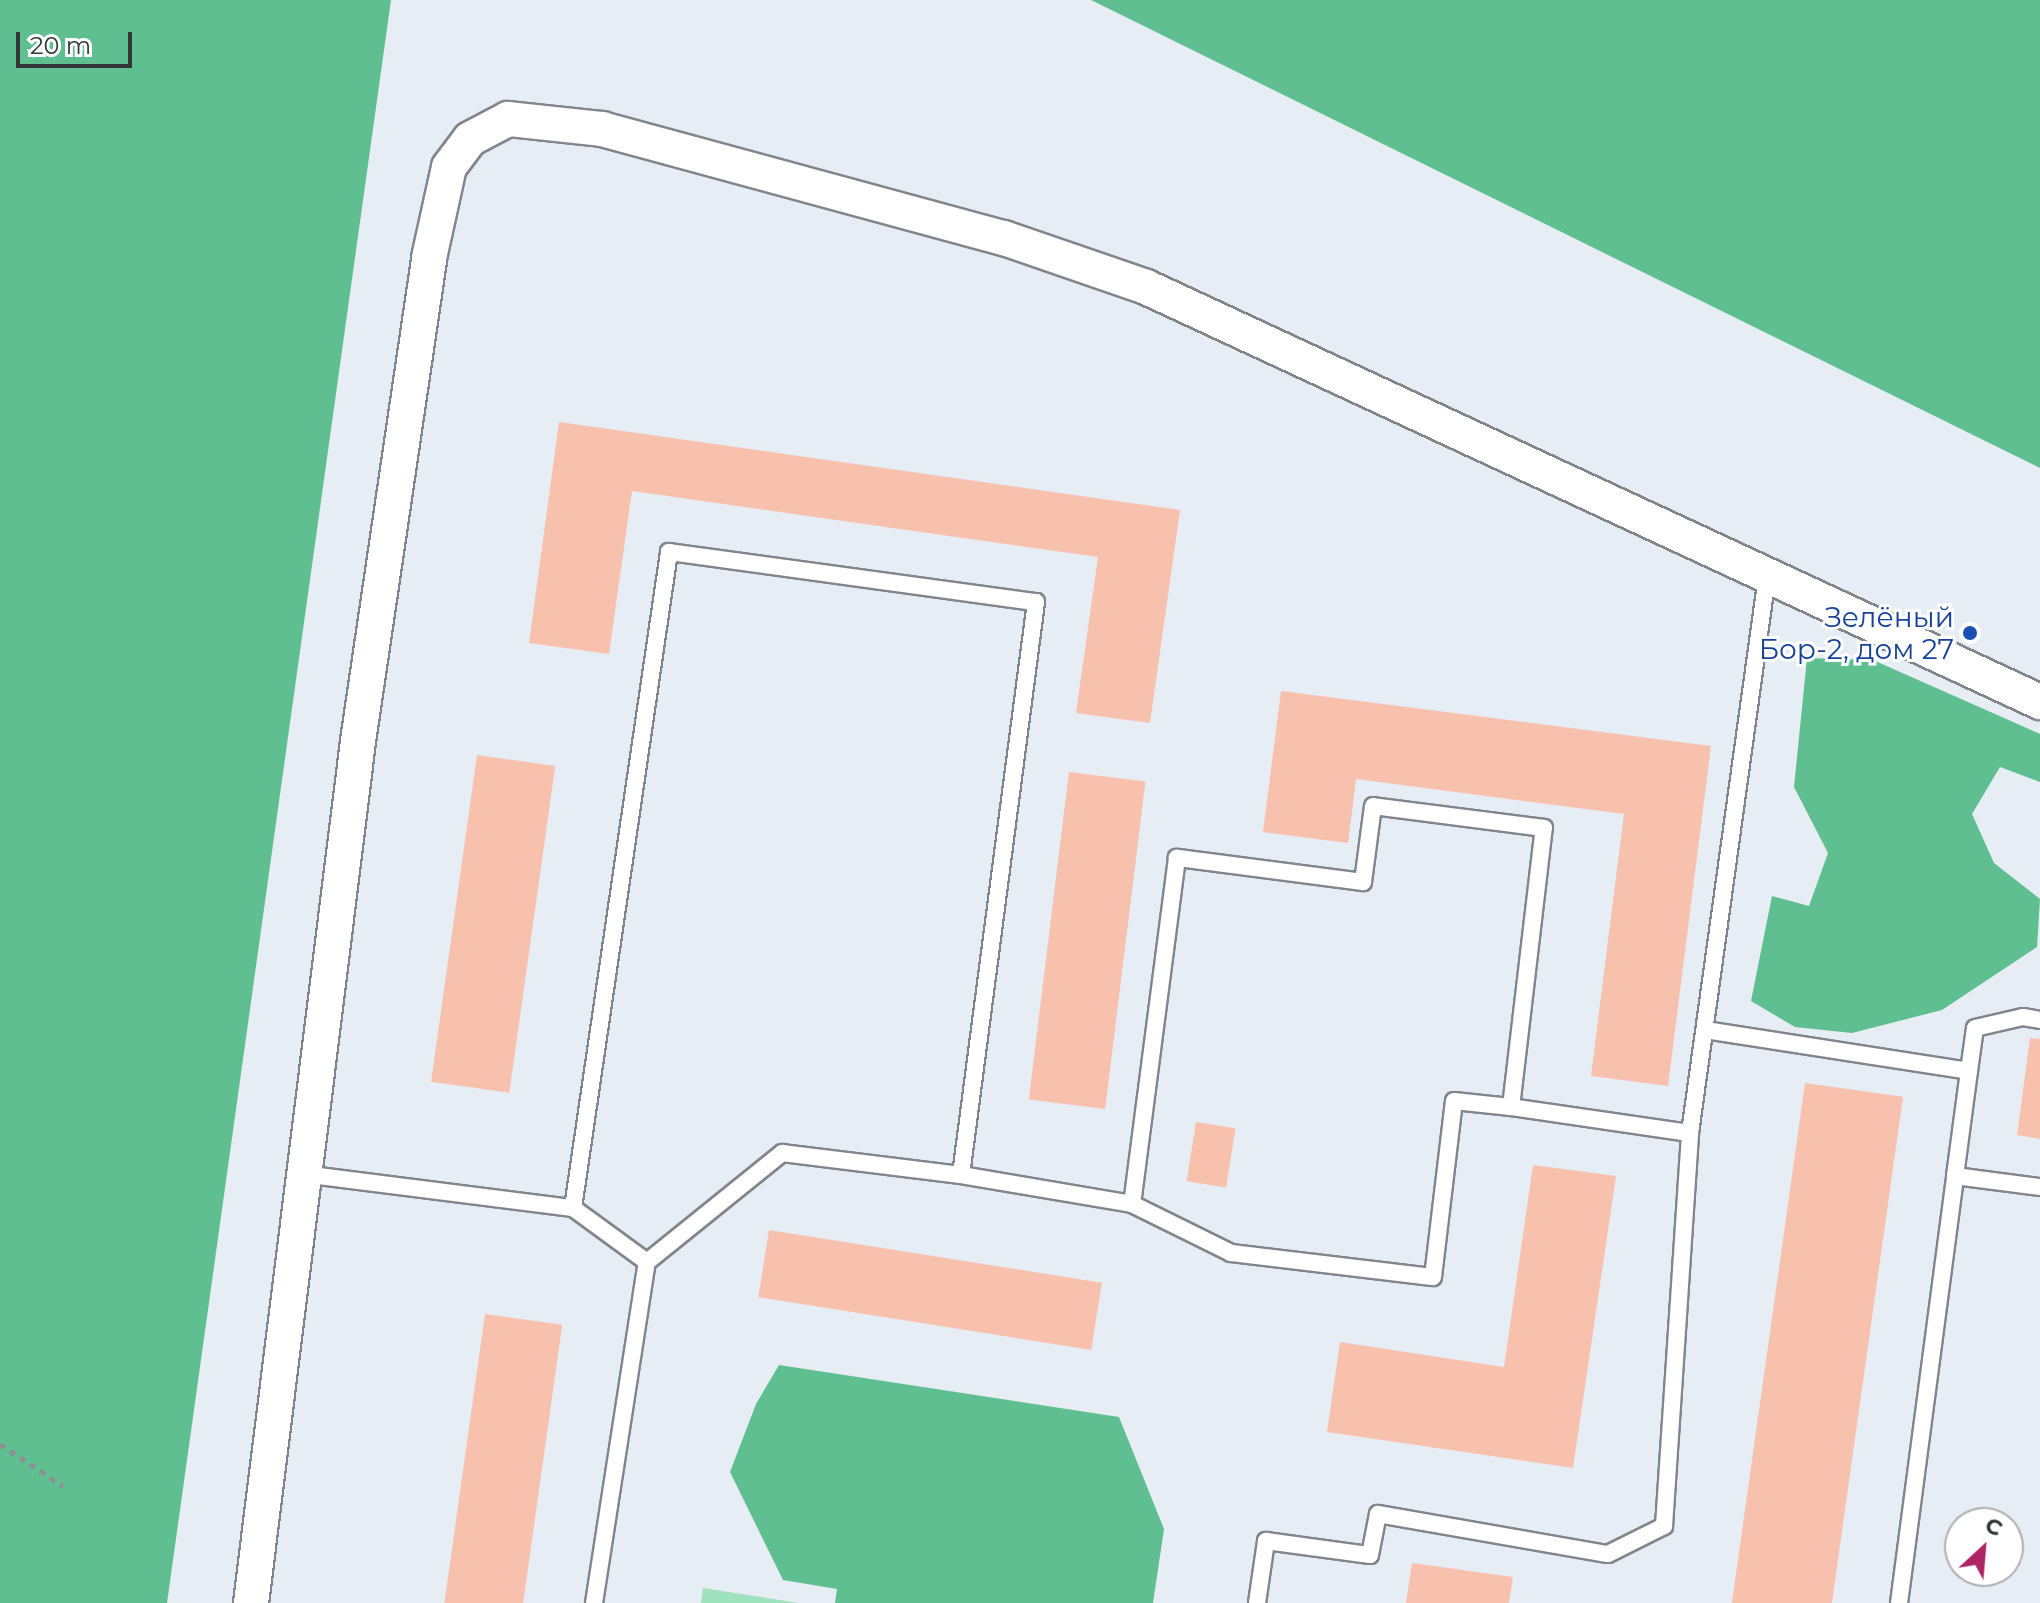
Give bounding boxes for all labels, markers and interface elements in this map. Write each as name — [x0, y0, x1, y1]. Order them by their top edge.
scale bar — [20, 16, 136, 66]
text: 20 m — [30, 31, 91, 60]
place label: Зелёный Бор-2, дом 27 — [1759, 600, 1954, 666]
marker: Зелёный Бор-2, дом 27 — [1961, 624, 1979, 642]
north arrow — [1944, 1507, 2024, 1587]
text: С — [1981, 1511, 2007, 1542]

